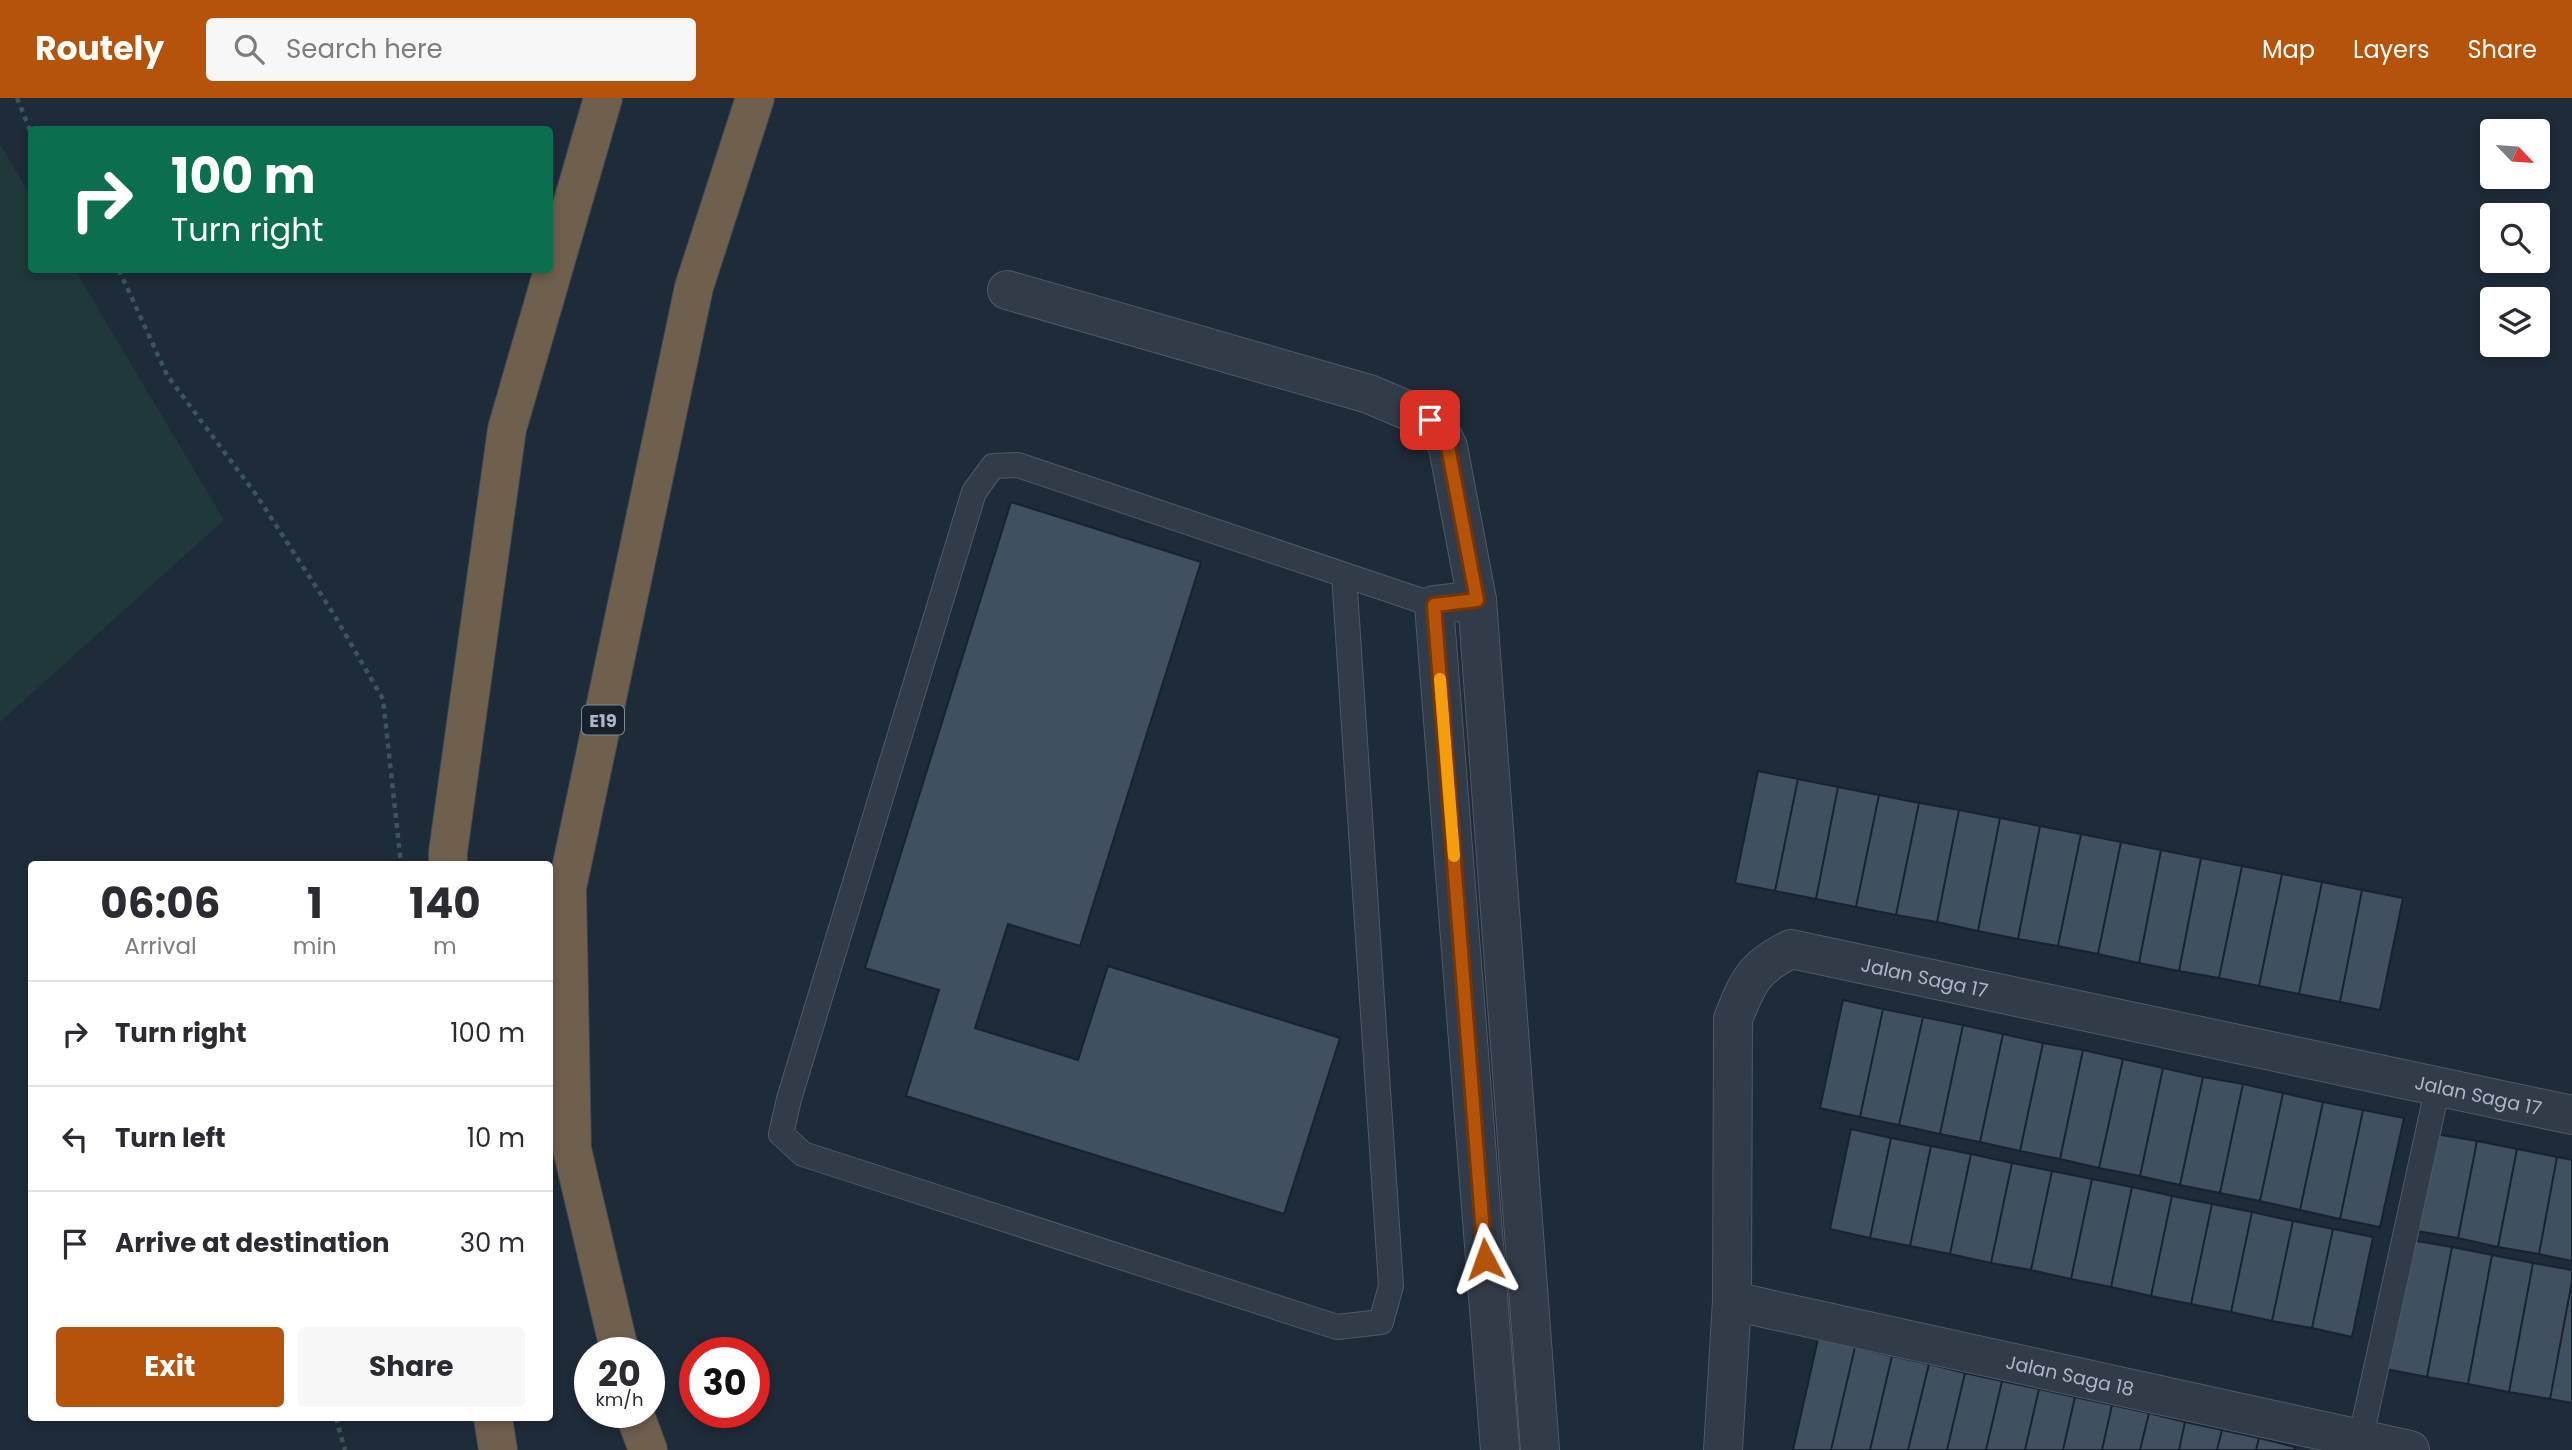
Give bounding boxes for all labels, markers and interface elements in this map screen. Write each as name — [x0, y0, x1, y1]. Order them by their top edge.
search box — [206, 18, 696, 81]
text: Routely — [35, 25, 164, 72]
icon: search — [230, 30, 268, 68]
text: Search here — [286, 31, 443, 67]
text: Map — [2262, 33, 2315, 66]
text: Layers — [2353, 33, 2429, 66]
text: Share — [2467, 33, 2537, 66]
north arrow — [2480, 119, 2550, 189]
map controls — [2480, 119, 2550, 357]
text: 100 m — [171, 142, 316, 210]
icon: right — [56, 154, 147, 245]
button: search — [2480, 203, 2550, 273]
text: Turn right — [171, 207, 323, 252]
button: layers — [2480, 287, 2550, 357]
pin — [1400, 390, 1460, 450]
icon: arrive — [1411, 401, 1449, 439]
road number: E19 — [582, 706, 624, 734]
text: 06:06 — [100, 874, 220, 933]
text: 1 — [307, 874, 323, 933]
text: 140 — [409, 874, 481, 933]
text: Arrival — [124, 930, 197, 962]
text: min — [293, 930, 337, 962]
text: m — [433, 930, 457, 962]
street label: Jalan Saga 17 — [1859, 951, 1990, 1004]
icon: right — [56, 1015, 94, 1053]
text: Turn right — [115, 1015, 247, 1051]
text: 100 m — [450, 1015, 525, 1051]
street label: Jalan Saga 17 — [2412, 1068, 2544, 1122]
icon: left — [56, 1120, 94, 1158]
text: Turn left — [115, 1120, 226, 1156]
text: 10 m — [467, 1120, 525, 1156]
position arrow — [1448, 1222, 1522, 1296]
icon: arrive — [56, 1225, 94, 1263]
text: Arrive at destination — [115, 1225, 390, 1261]
text: 30 m — [460, 1225, 525, 1261]
button: Exit — [56, 1327, 284, 1407]
button: Share — [298, 1327, 525, 1407]
speed limit sign: 30 — [679, 1337, 770, 1428]
street label: Jalan Saga 18 — [2003, 1348, 2137, 1402]
text: 20 — [598, 1349, 641, 1398]
text: km/h — [596, 1387, 643, 1412]

